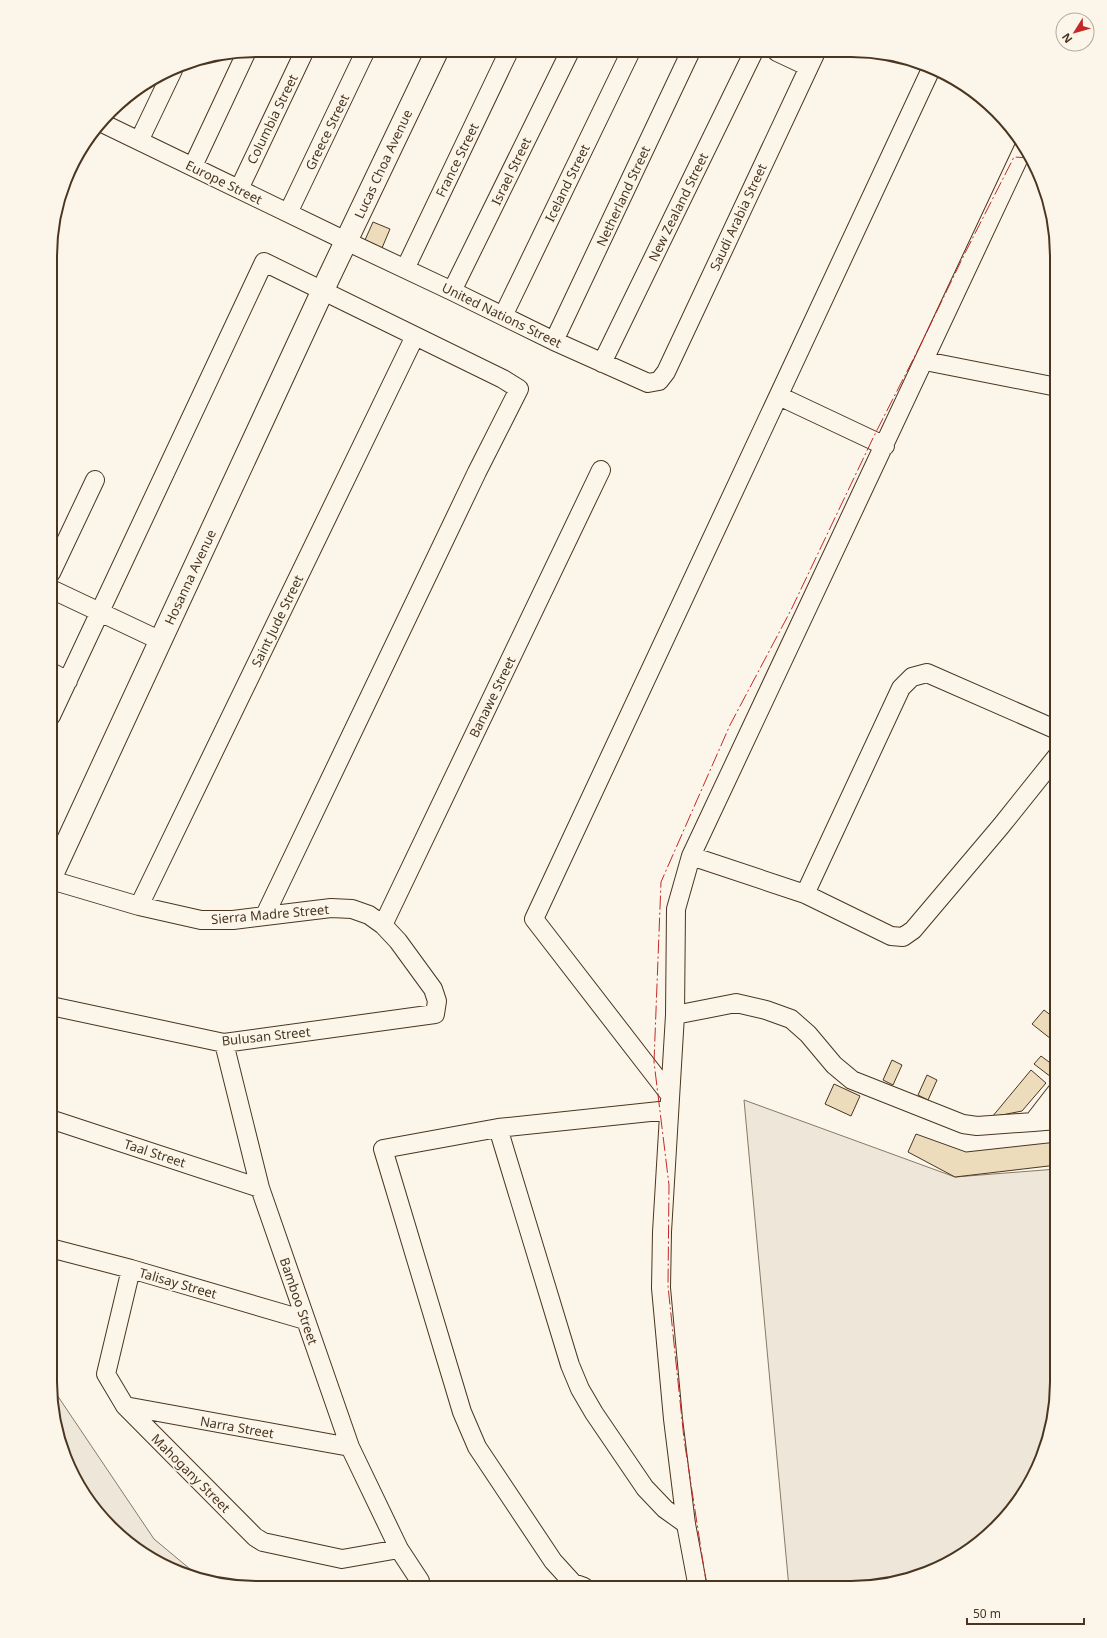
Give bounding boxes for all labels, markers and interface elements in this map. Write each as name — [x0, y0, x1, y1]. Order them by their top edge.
north arrow — [1055, 12, 1095, 52]
text: N — [1058, 30, 1075, 46]
street label: Columbia Street — [242, 71, 302, 167]
street label: Greece Street — [301, 91, 353, 173]
street label: Lucas Choa Avenue — [350, 107, 416, 221]
street label: France Street — [431, 120, 483, 200]
street label: Israel Street — [487, 134, 535, 208]
street label: Iceland Street — [540, 141, 594, 225]
street label: Netherland Street — [592, 143, 654, 249]
street label: New Zealand Street — [644, 149, 712, 264]
street label: Europe Street — [183, 156, 266, 208]
street label: Saudi Arabia Street — [705, 160, 771, 273]
street label: United Nations Street — [439, 278, 565, 352]
street label: Hosanna Avenue — [160, 526, 220, 628]
street label: Saint Jude Street — [247, 572, 307, 670]
street label: Banawe Street — [465, 653, 520, 741]
street label: Sierra Madre Street — [210, 900, 330, 928]
street label: Bulusan Street — [221, 1022, 312, 1050]
street label: Taal Street — [122, 1135, 188, 1172]
street label: Bamboo Street — [276, 1255, 322, 1347]
street label: Talisay Street — [137, 1263, 219, 1303]
street label: Narra Street — [199, 1412, 276, 1442]
street label: Mahogany Street — [148, 1430, 235, 1517]
scale bar — [967, 1600, 1084, 1626]
text: 50 m — [973, 1605, 1001, 1622]

